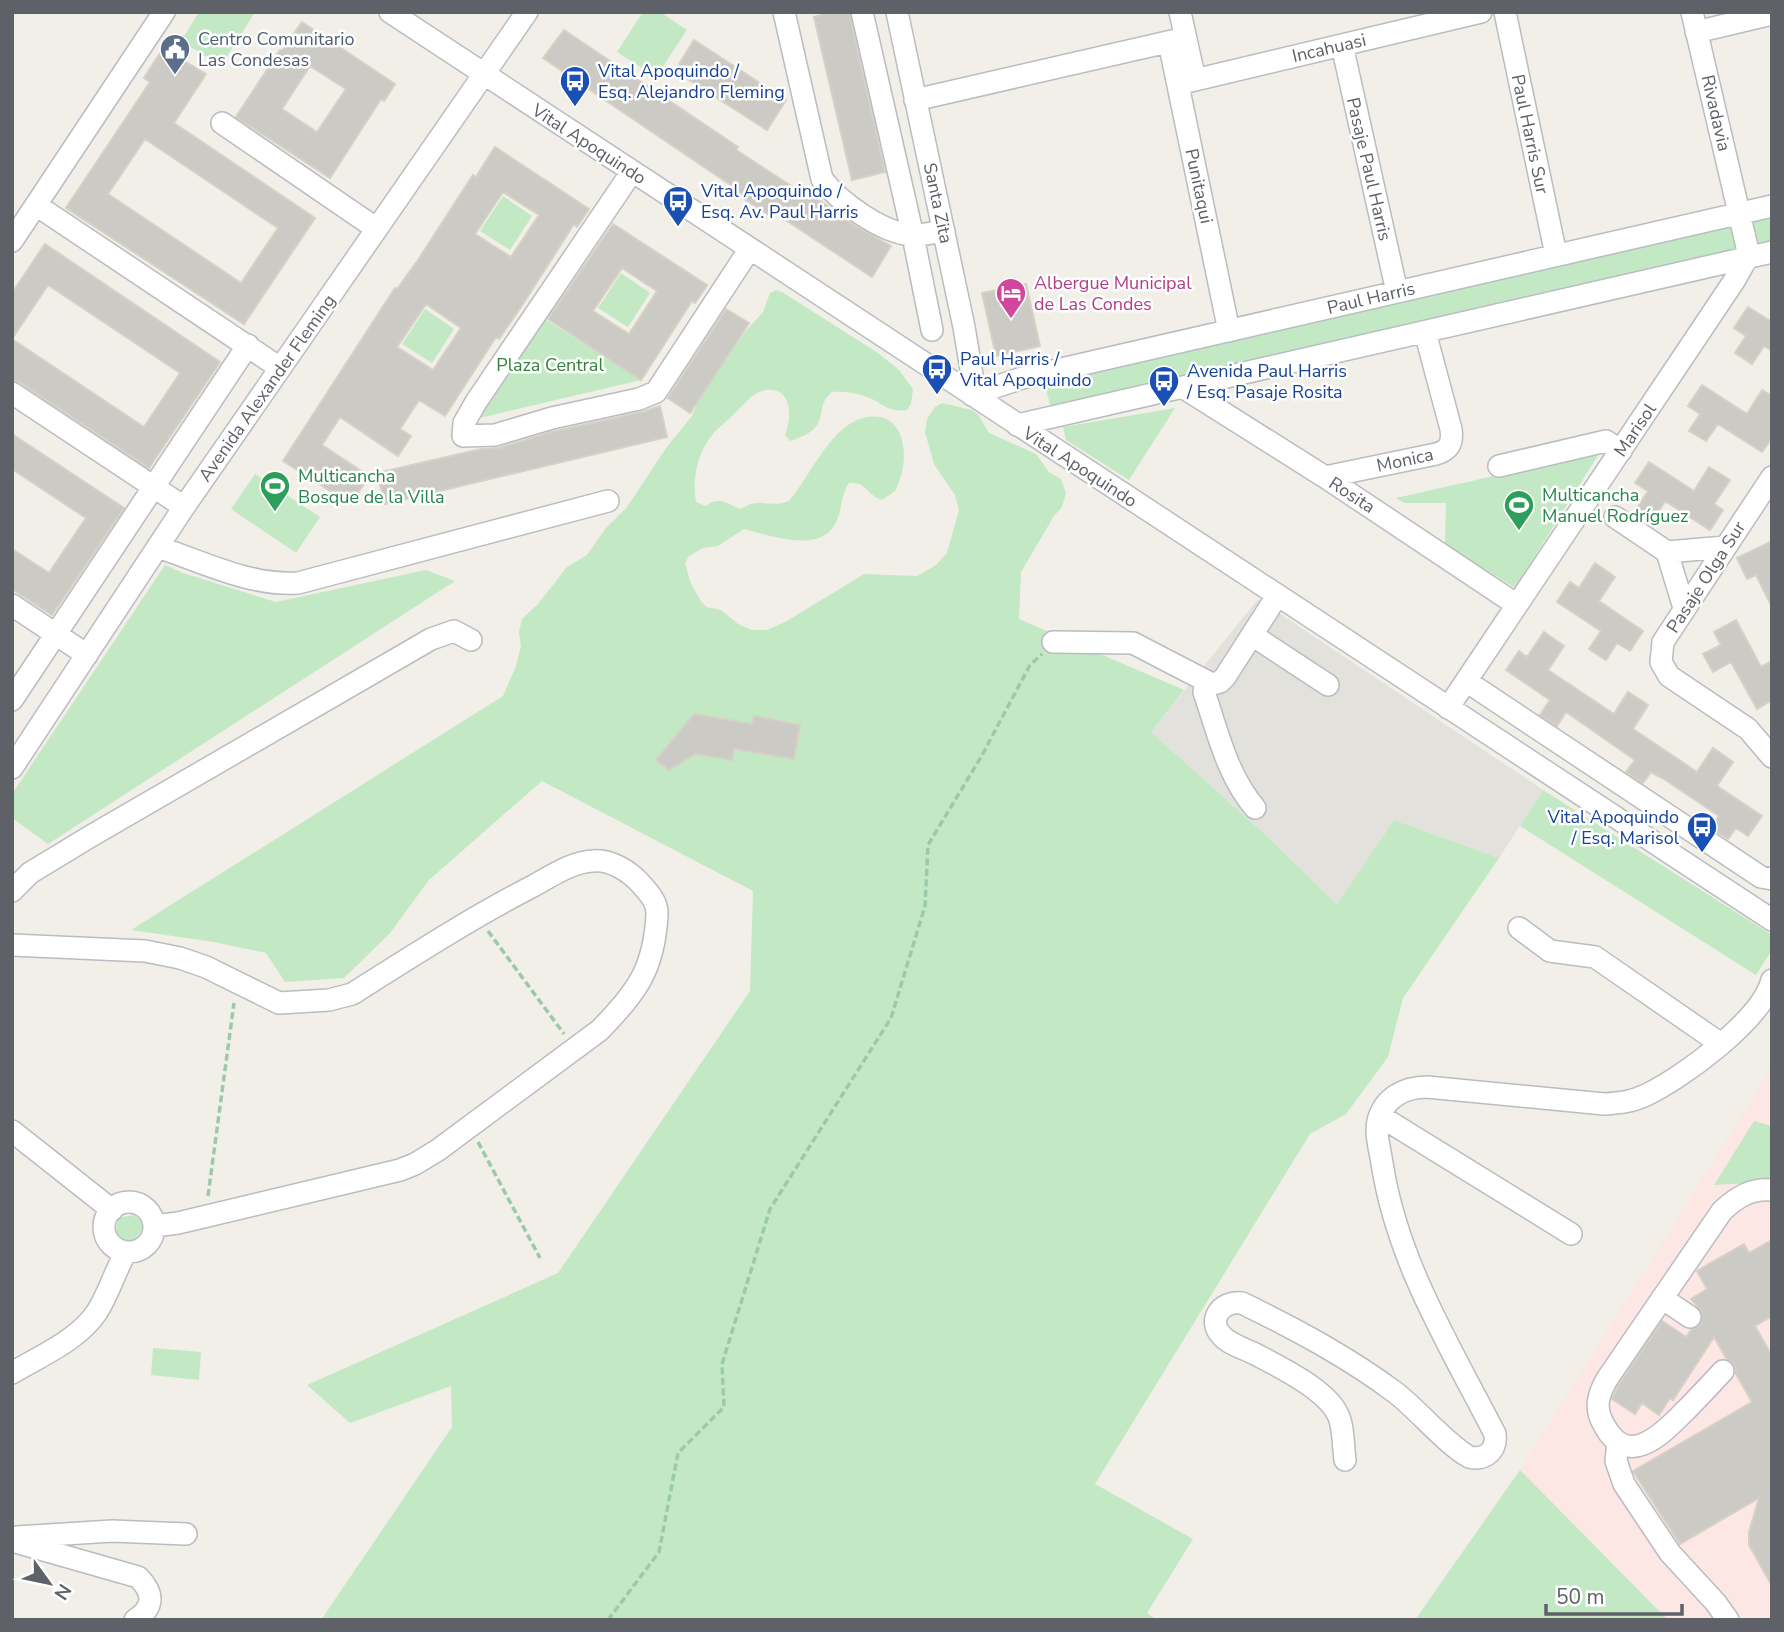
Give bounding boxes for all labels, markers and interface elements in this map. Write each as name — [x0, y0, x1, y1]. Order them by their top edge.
place label: Centro Comunitario Las Condesas — [198, 27, 354, 72]
street label: Incahuasi — [1290, 28, 1368, 68]
public building icon: Centro Comunitario Las Condesas — [158, 32, 192, 76]
place label: Vital Apoquindo / Esq. Alejandro Fleming — [597, 59, 785, 104]
bus stop icon: Vital Apoquindo / Esq. Alejandro Fleming — [558, 64, 592, 108]
street label: Paul Harris Sur — [1506, 72, 1555, 197]
street label: Rivadavia — [1696, 72, 1736, 154]
street label: Pasaje Paul Harris — [1341, 95, 1397, 243]
street label: Vital Apoquindo — [526, 98, 651, 190]
street label: Punitaqui — [1179, 146, 1219, 226]
street label: Santa Zita — [918, 160, 958, 246]
place label: Vital Apoquindo / Esq. Av. Paul Harris — [700, 179, 859, 224]
bus stop icon: Vital Apoquindo / Esq. Av. Paul Harris — [661, 184, 695, 228]
place label: Albergue Municipal de Las Condes — [1034, 271, 1192, 316]
hotel icon: Albergue Municipal de Las Condes — [994, 276, 1028, 320]
street label: Paul Harris — [1325, 276, 1417, 320]
street label: Avenida Alexander Fleming — [193, 290, 341, 486]
place label: Paul Harris / Vital Apoquindo — [959, 347, 1092, 392]
bus stop icon: Paul Harris / Vital Apoquindo — [920, 352, 954, 396]
park label: Plaza Central — [496, 353, 604, 377]
place label: Avenida Paul Harris / Esq. Pasaje Rosita — [1186, 359, 1347, 404]
bus stop icon: Avenida Paul Harris / Esq. Pasaje Rosita — [1147, 364, 1181, 408]
street label: Marisol — [1608, 398, 1662, 461]
street label: Vital Apoquindo — [1017, 421, 1142, 513]
street label: Monica — [1374, 442, 1436, 478]
place label: Multicancha Bosque de la Villa — [298, 464, 445, 509]
sports icon: Multicancha Bosque de la Villa — [258, 469, 292, 513]
street label: Rosita — [1324, 471, 1380, 519]
place label: Multicancha Manuel Rodríguez — [1542, 483, 1688, 528]
sports icon: Multicancha Manuel Rodríguez — [1502, 488, 1536, 532]
street label: Pasaje Olga Sur — [1661, 516, 1751, 637]
place label: Vital Apoquindo / Esq. Marisol — [1547, 805, 1680, 850]
bus stop icon: Vital Apoquindo / Esq. Marisol — [1685, 810, 1719, 854]
north arrow — [14, 1548, 84, 1618]
scale bar — [1546, 1572, 1682, 1616]
text: N — [48, 1579, 77, 1605]
text: 50 m — [1556, 1583, 1605, 1611]

